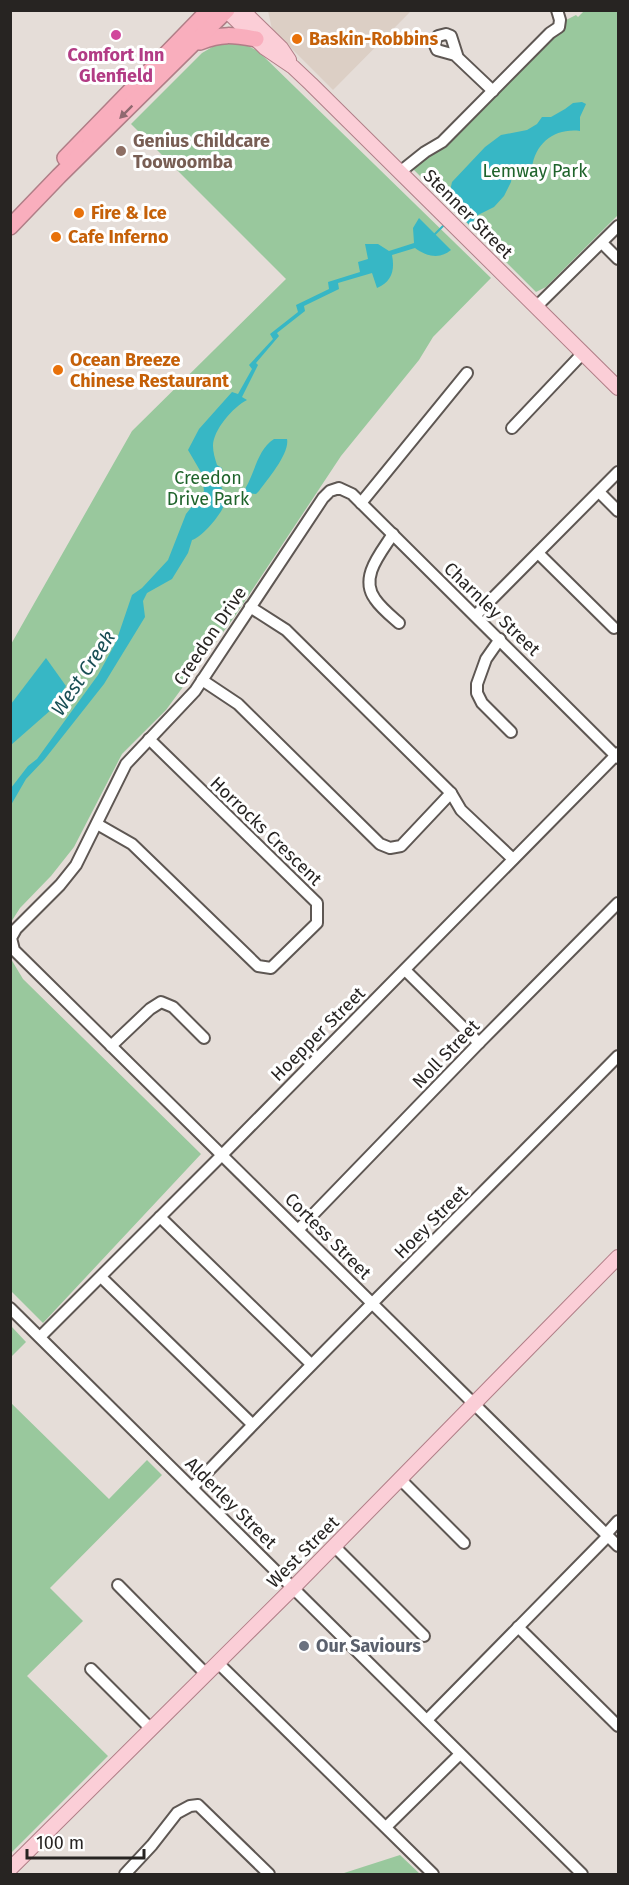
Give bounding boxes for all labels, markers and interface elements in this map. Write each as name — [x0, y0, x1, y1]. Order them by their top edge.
marker: Comfort Inn Glenfield — [109, 28, 123, 42]
place label: Baskin-Robbins — [309, 28, 439, 50]
marker: Baskin-Robbins — [290, 32, 304, 46]
place label: Comfort Inn Glenfield — [68, 44, 164, 87]
one-way arrow — [118, 105, 133, 119]
place label: Genius Childcare Toowoomba — [133, 130, 270, 173]
marker: Genius Childcare Toowoomba — [114, 144, 128, 158]
park label: Lemway Park — [482, 160, 588, 182]
street label: Stenner Street — [419, 165, 518, 264]
place label: Fire & Ice — [91, 202, 167, 224]
marker: Fire & Ice — [72, 206, 86, 220]
place label: Cafe Inferno — [68, 226, 168, 248]
marker: Cafe Inferno — [49, 230, 63, 244]
place label: Ocean Breeze Chinese Restaurant — [70, 349, 230, 392]
marker: Ocean Breeze Chinese Restaurant — [51, 363, 65, 377]
park label: Creedon Drive Park — [167, 467, 250, 510]
street label: Charnley Street — [439, 558, 545, 661]
street label: Creedon Drive — [169, 582, 251, 690]
water label: West Creek — [46, 626, 120, 720]
street label: Horrocks Crescent — [205, 772, 327, 890]
street label: Hoepper Street — [266, 982, 370, 1086]
street label: Noll Street — [408, 1015, 484, 1093]
street label: Hoey Street — [390, 1180, 473, 1263]
street label: Cortess Street — [280, 1188, 376, 1284]
street label: Alderley Street — [181, 1453, 282, 1554]
street label: West Street — [262, 1511, 344, 1593]
place label: Our Saviours — [316, 1635, 421, 1657]
marker: Our Saviours — [297, 1639, 311, 1653]
scale bar — [27, 1822, 144, 1860]
text: 100 m — [36, 1832, 84, 1854]

